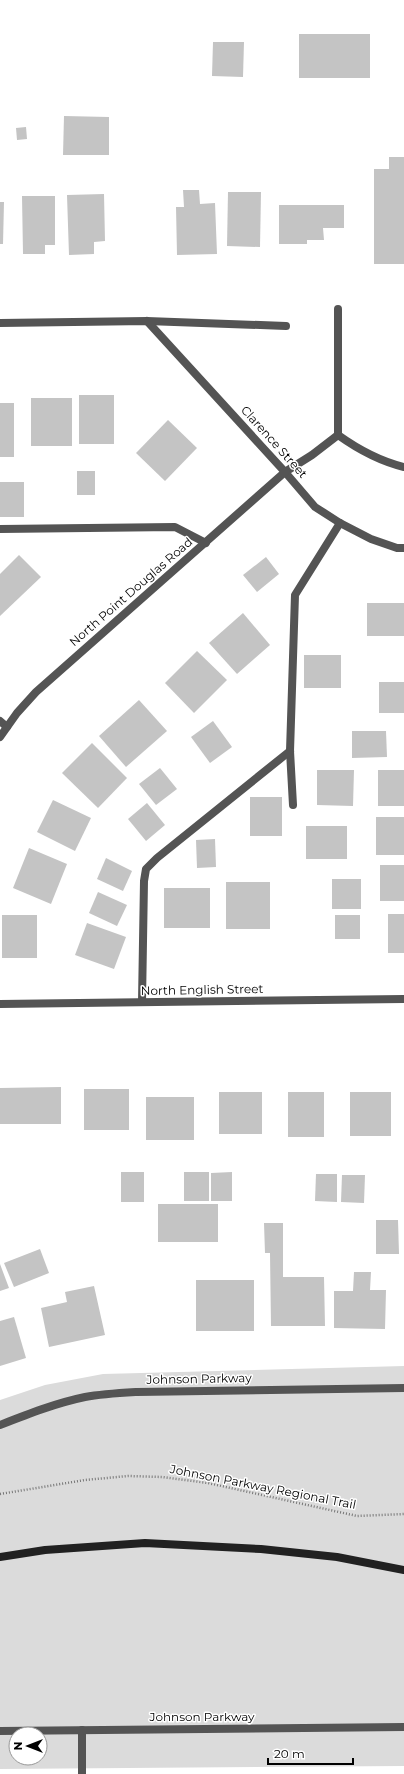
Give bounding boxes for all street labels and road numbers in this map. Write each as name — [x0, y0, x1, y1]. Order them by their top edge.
street label: Clarence Street — [238, 402, 311, 481]
street label: North Point Douglas Road — [66, 534, 195, 649]
street label: North English Street — [141, 981, 264, 998]
street label: Johnson Parkway — [145, 1370, 252, 1387]
street label: Johnson Parkway Regional Trail — [168, 1461, 357, 1512]
street label: Johnson Parkway — [148, 1709, 255, 1724]

